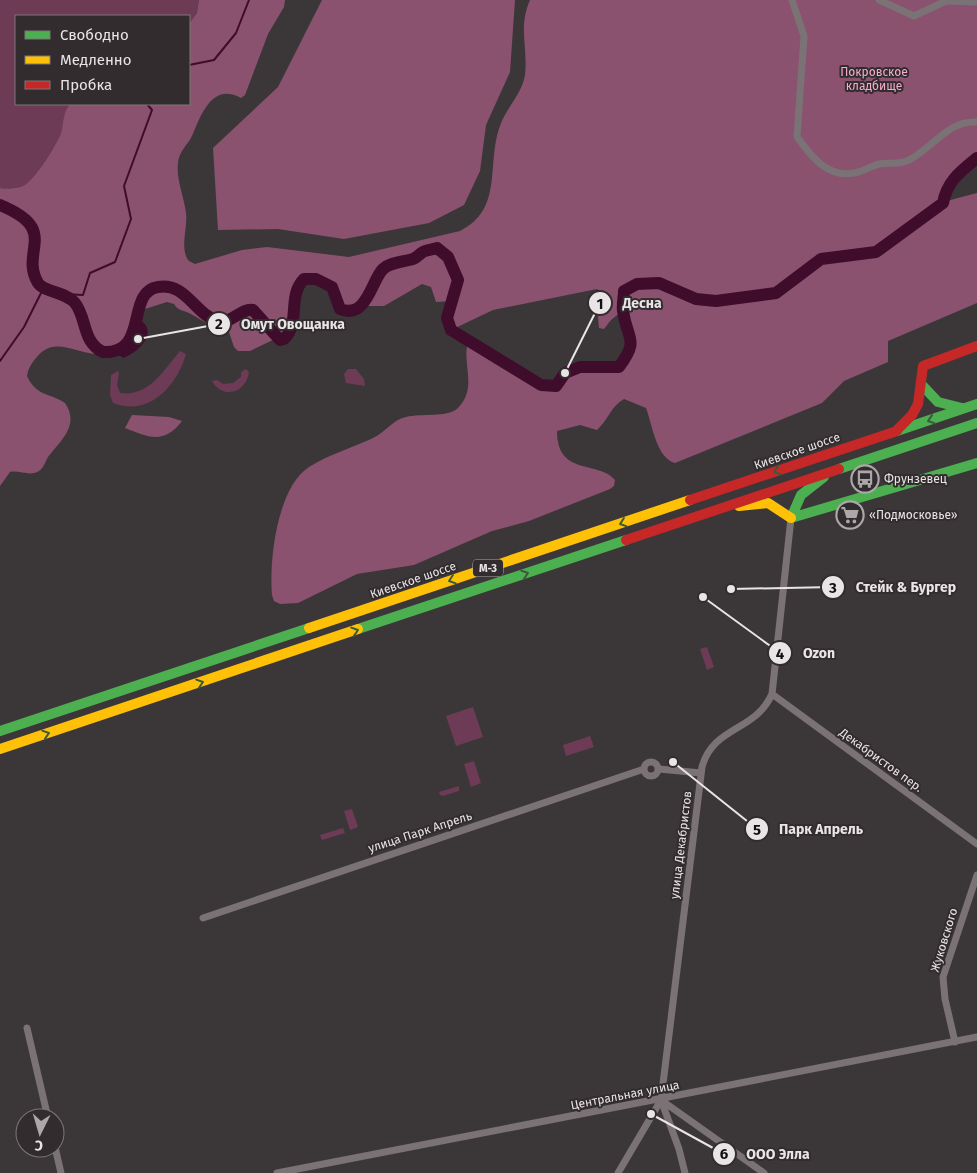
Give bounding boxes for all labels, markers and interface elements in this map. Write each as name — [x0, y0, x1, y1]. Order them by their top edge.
legend — [15, 15, 190, 105]
text: Свободно — [60, 26, 129, 44]
text: Медленно — [60, 51, 132, 69]
park label: Покровское кладбище — [840, 65, 908, 93]
text: Пробка — [60, 76, 112, 94]
callout: Десна — [587, 289, 672, 318]
text: 1 — [597, 295, 603, 313]
text: Десна — [621, 295, 662, 312]
callout: Омут Овощанка — [206, 309, 355, 338]
text: 2 — [215, 315, 223, 333]
text: Омут Овощанка — [241, 316, 345, 333]
one-way arrow — [927, 414, 935, 424]
street label: Киевское шоссе — [752, 430, 842, 472]
bus stop icon: Фрунзевец — [850, 464, 880, 494]
one-way arrow — [773, 465, 781, 475]
place label: Фрунзевец — [884, 472, 947, 486]
supermarket icon: «Подмосковье» — [835, 500, 865, 530]
place label: «Подмосковье» — [869, 508, 958, 522]
one-way arrow — [619, 517, 627, 527]
street label: Киевское шоссе — [368, 559, 458, 601]
road number: М-3 — [473, 560, 503, 576]
one-way arrow — [521, 570, 529, 580]
callout: Стейк & Бургер — [821, 573, 966, 602]
one-way arrow — [448, 574, 457, 584]
text: 3 — [828, 579, 837, 597]
text: Стейк & Бургер — [856, 579, 956, 596]
one-way arrow — [350, 627, 358, 637]
callout: Ozon — [767, 639, 845, 668]
text: 4 — [776, 645, 785, 663]
text: Ozon — [803, 645, 835, 662]
one-way arrow — [196, 678, 204, 688]
street label: Декабристов пер. — [836, 725, 925, 795]
one-way arrow — [42, 730, 50, 740]
street label: улица Декабристов — [667, 790, 695, 900]
street label: улица Парк Апрель — [366, 809, 474, 855]
callout: Парк Апрель — [744, 815, 873, 844]
text: 5 — [753, 821, 761, 839]
text: Парк Апрель — [779, 821, 864, 838]
street label: Жуковского — [928, 906, 960, 974]
street label: Центральная улица — [569, 1078, 681, 1112]
north arrow — [15, 1108, 65, 1158]
text: С — [34, 1137, 44, 1154]
callout: ООО Элла — [712, 1139, 820, 1168]
text: 6 — [720, 1145, 729, 1163]
text: ООО Элла — [746, 1146, 810, 1163]

